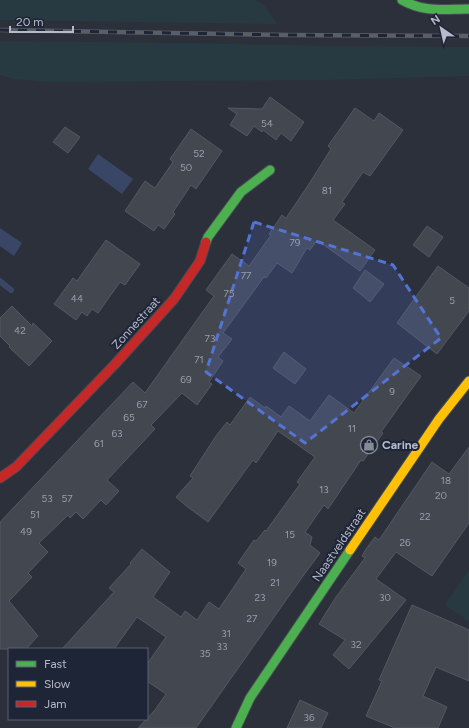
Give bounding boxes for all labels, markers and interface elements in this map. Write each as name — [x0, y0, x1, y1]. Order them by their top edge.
scale bar — [10, 8, 73, 34]
north arrow — [421, 8, 461, 48]
text: N — [429, 12, 443, 28]
text: 20 m — [16, 15, 44, 29]
house number: 54 — [261, 117, 273, 130]
house number: 52 — [193, 147, 205, 160]
house number: 50 — [180, 161, 192, 174]
house number: 81 — [322, 184, 332, 197]
house number: 79 — [289, 236, 301, 249]
house number: 77 — [241, 269, 252, 282]
house number: 75 — [223, 287, 235, 300]
house number: 44 — [71, 292, 83, 305]
street label: Zonnestraat — [109, 294, 163, 352]
house number: 5 — [449, 294, 455, 307]
house number: 42 — [14, 324, 26, 337]
house number: 73 — [205, 332, 215, 345]
house number: 71 — [194, 353, 204, 366]
house number: 69 — [180, 373, 192, 386]
house number: 9 — [389, 385, 395, 398]
house number: 67 — [136, 398, 148, 411]
house number: 65 — [123, 411, 135, 424]
house number: 11 — [348, 422, 356, 435]
house number: 63 — [111, 427, 123, 440]
shop icon: Carine — [359, 435, 379, 455]
house number: 61 — [94, 437, 104, 450]
place label: Carine — [382, 438, 419, 452]
house number: 18 — [441, 474, 451, 487]
house number: 13 — [319, 483, 329, 496]
house number: 20 — [435, 489, 447, 502]
house number: 53 — [41, 492, 53, 505]
house number: 57 — [61, 492, 73, 505]
street label: Naastveldstraat — [309, 505, 369, 584]
house number: 51 — [30, 508, 40, 521]
house number: 22 — [419, 510, 431, 523]
house number: 49 — [20, 525, 32, 538]
house number: 15 — [285, 528, 295, 541]
house number: 26 — [399, 536, 411, 549]
house number: 19 — [267, 556, 277, 569]
house number: 21 — [270, 576, 280, 589]
house number: 23 — [254, 591, 266, 604]
house number: 30 — [379, 591, 391, 604]
house number: 27 — [247, 612, 258, 625]
house number: 31 — [221, 627, 231, 640]
house number: 32 — [350, 638, 362, 651]
house number: 33 — [217, 640, 227, 653]
house number: 35 — [199, 647, 211, 660]
legend — [8, 648, 148, 720]
text: Fast — [44, 657, 67, 671]
text: Slow — [44, 677, 71, 691]
text: Jam — [44, 697, 67, 711]
house number: 36 — [303, 711, 315, 724]

